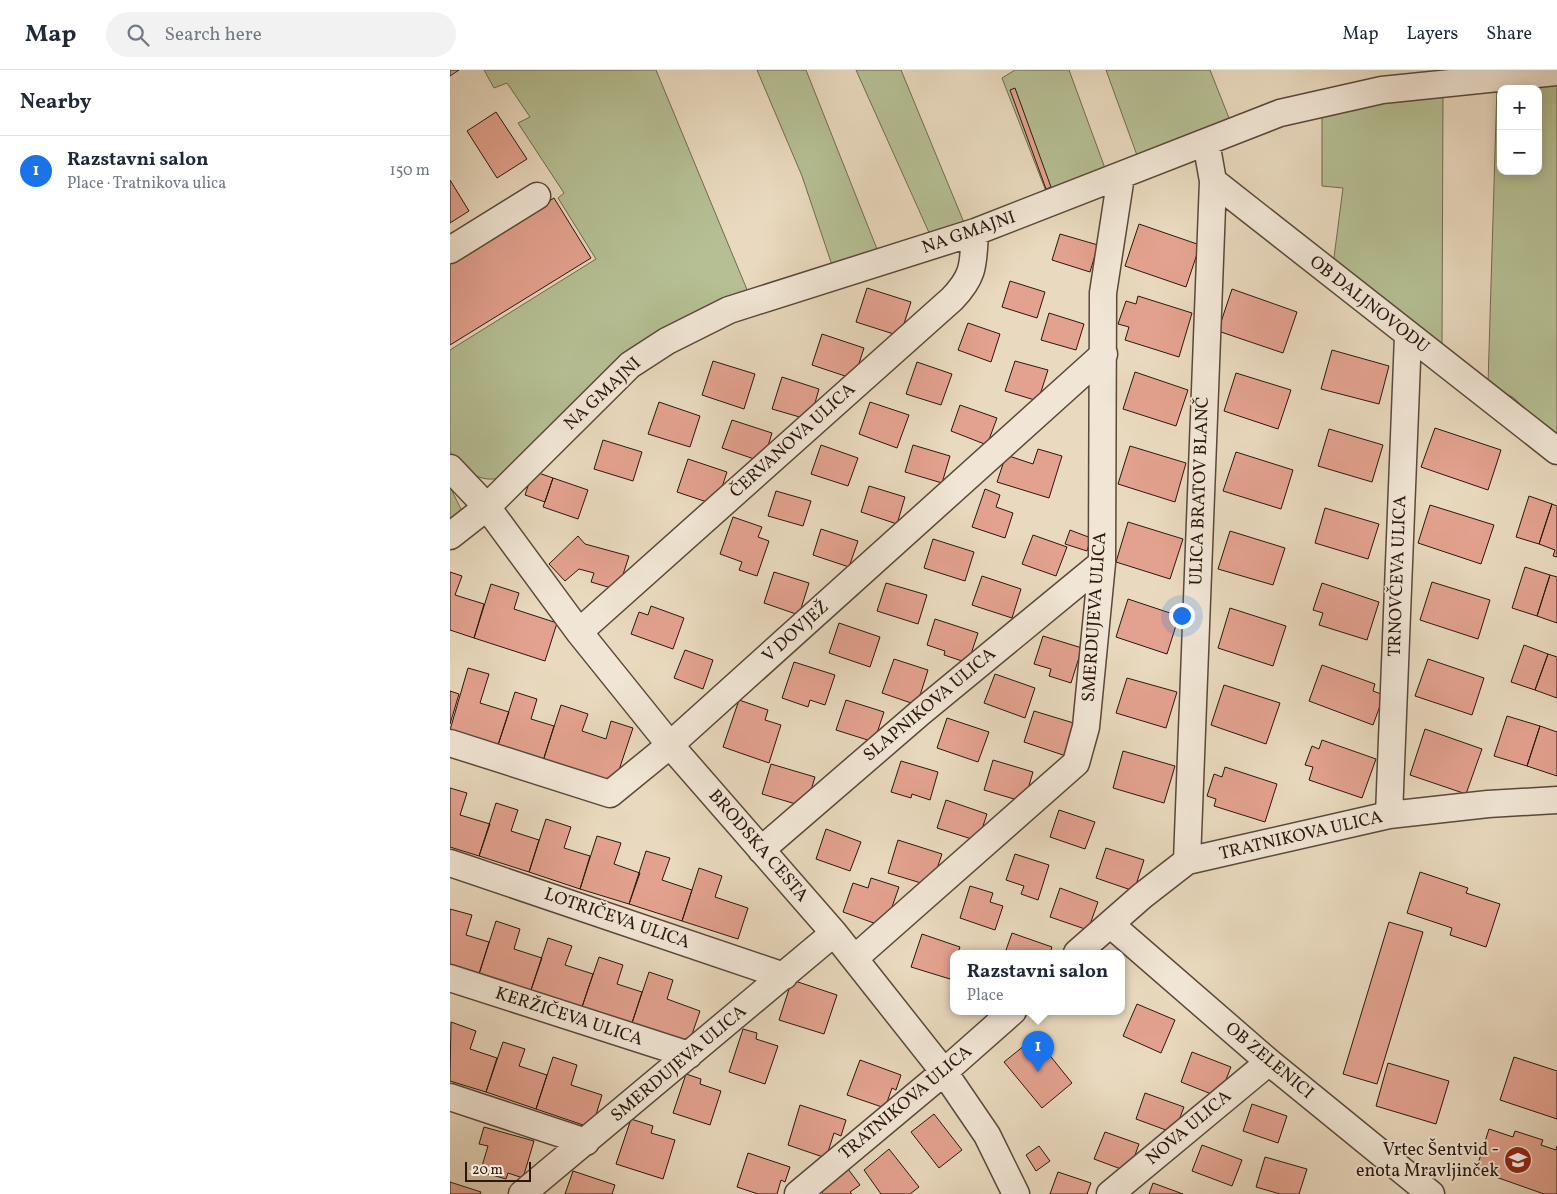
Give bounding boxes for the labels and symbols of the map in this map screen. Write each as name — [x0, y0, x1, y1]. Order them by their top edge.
street label: NA GMAJNI — [919, 205, 1019, 261]
street label: OB DALJNOVODU — [1304, 250, 1434, 360]
street label: NA GMAJNI — [559, 352, 647, 436]
street label: ČERVANOVA ULICA — [725, 378, 862, 504]
street label: ULICA BRATOV BLANČ — [1184, 396, 1216, 586]
street label: TRNOVČEVA ULICA — [1383, 494, 1413, 657]
street label: SMERDUJEVA ULICA — [1077, 531, 1113, 703]
street label: V DOVJEŽ — [757, 595, 835, 669]
your location — [1169, 603, 1195, 629]
street label: SLAPNIKOVA ULICA — [858, 642, 1002, 768]
street label: BRODSKA CESTA — [702, 784, 814, 908]
street label: TRATNIKOVA ULICA — [1217, 805, 1385, 867]
street label: LOTRIČEVA ULICA — [541, 882, 694, 956]
street label: KERŽIČEVA ULICA — [492, 981, 646, 1053]
street label: SMERDUJEVA ULICA — [606, 999, 753, 1128]
street label: OB ZELENICI — [1219, 1016, 1319, 1106]
pin: 1 — [1022, 1031, 1054, 1072]
street label: TRATNIKOVA ULICA — [834, 1040, 978, 1166]
street label: NOVA ULICA — [1141, 1084, 1238, 1171]
place label: Vrtec Šentvid - enota Mravljinček — [1356, 1138, 1499, 1184]
school or university icon: Vrtec Šentvid - enota Mravljinček — [1503, 1145, 1533, 1175]
scale bar — [465, 1159, 531, 1182]

